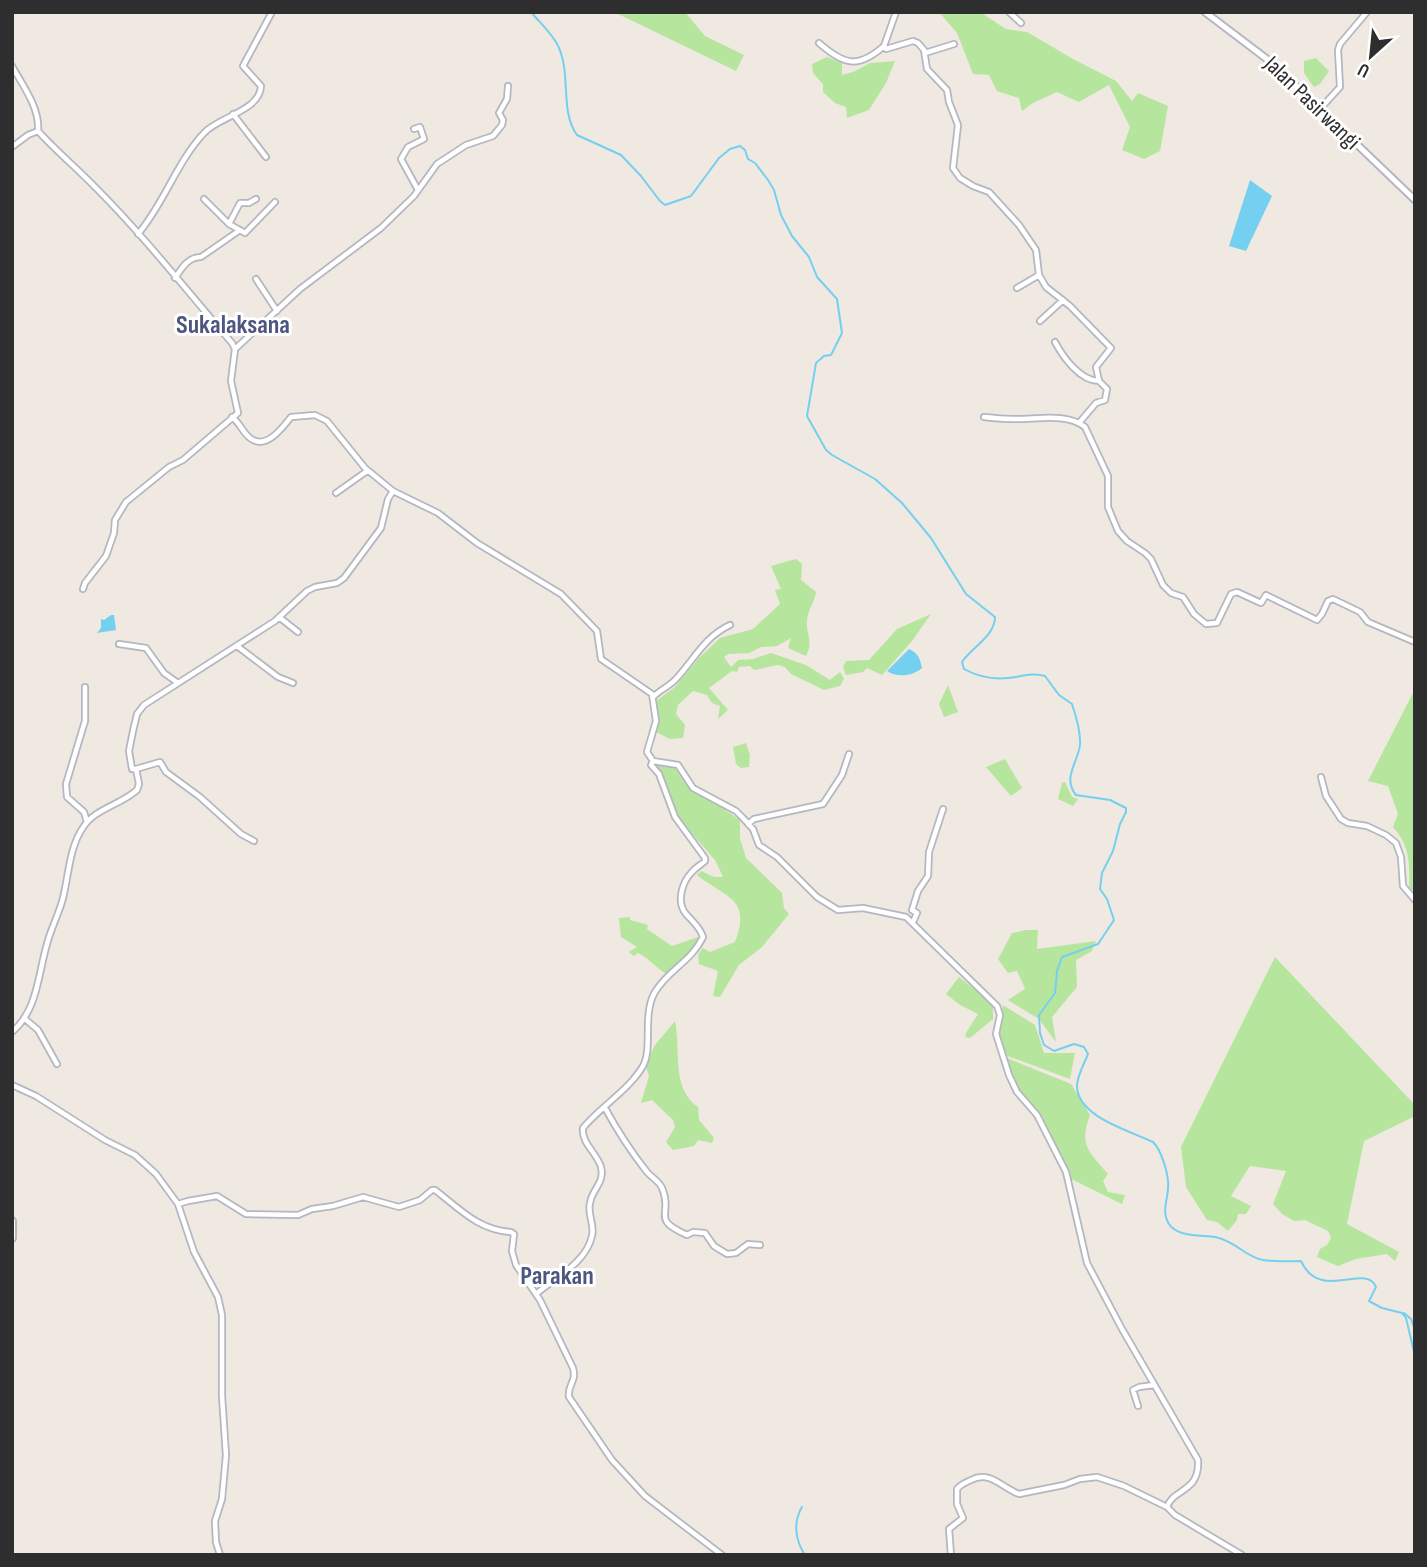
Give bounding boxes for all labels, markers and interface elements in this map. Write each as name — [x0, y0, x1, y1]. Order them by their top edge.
north arrow — [1336, 21, 1406, 91]
street label: Jalan Pasirwangi — [1257, 50, 1366, 156]
text: U — [1354, 57, 1374, 82]
district label: Sukalaksana — [176, 310, 290, 341]
district label: Parakan — [520, 1261, 594, 1292]

